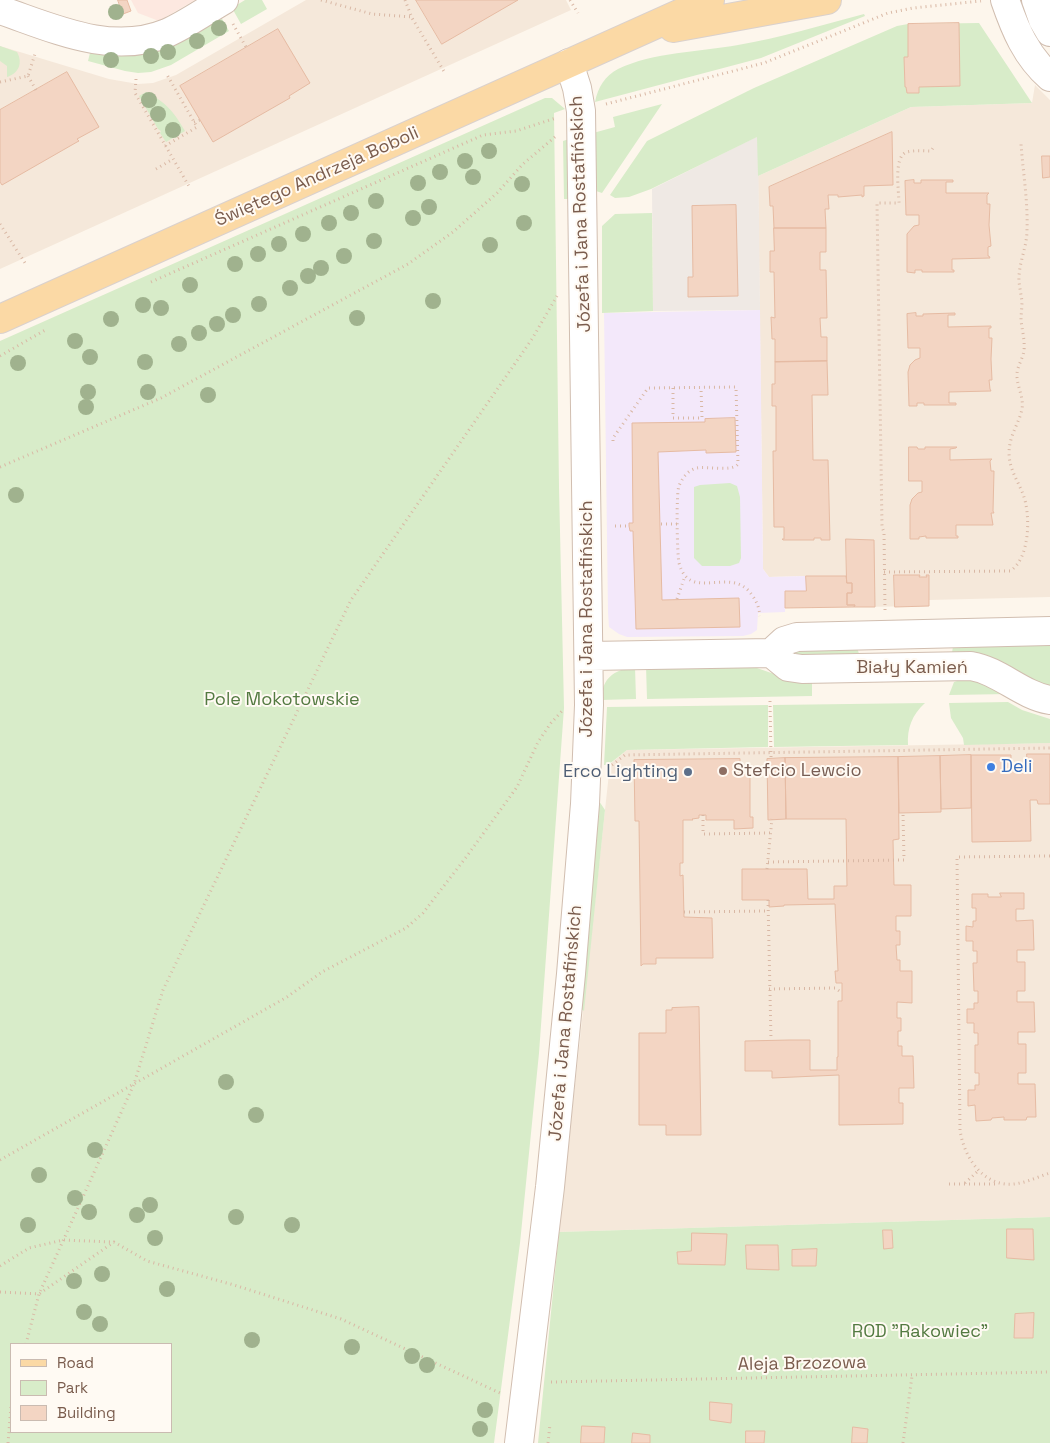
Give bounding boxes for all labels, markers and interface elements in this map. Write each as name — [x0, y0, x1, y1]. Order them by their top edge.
street label: Józefa i Jana Rostafińskich — [566, 95, 596, 333]
street label: Świętego Andrzeja Boboli — [212, 122, 422, 232]
street label: Józefa i Jana Rostafińskich — [576, 501, 598, 737]
street label: Biały Kamień — [856, 657, 968, 679]
park label: Pole Mokotowskie — [204, 689, 360, 711]
place label: Deli — [1001, 756, 1032, 778]
place label: Stefcio Lewcio — [733, 760, 862, 782]
place label: Erco Lighting — [563, 761, 678, 783]
marker: Deli — [985, 761, 997, 773]
marker: Stefcio Lewcio — [717, 765, 729, 777]
marker: Erco Lighting — [682, 766, 694, 778]
street label: Józefa i Jana Rostafińskich — [545, 904, 587, 1142]
park label: ROD "Rakowiec" — [852, 1321, 988, 1343]
legend — [10, 1343, 172, 1433]
street label: Aleja Brzozowa — [737, 1352, 867, 1376]
text: Road — [57, 1353, 94, 1372]
text: Park — [57, 1378, 88, 1397]
text: Building — [57, 1403, 116, 1422]

